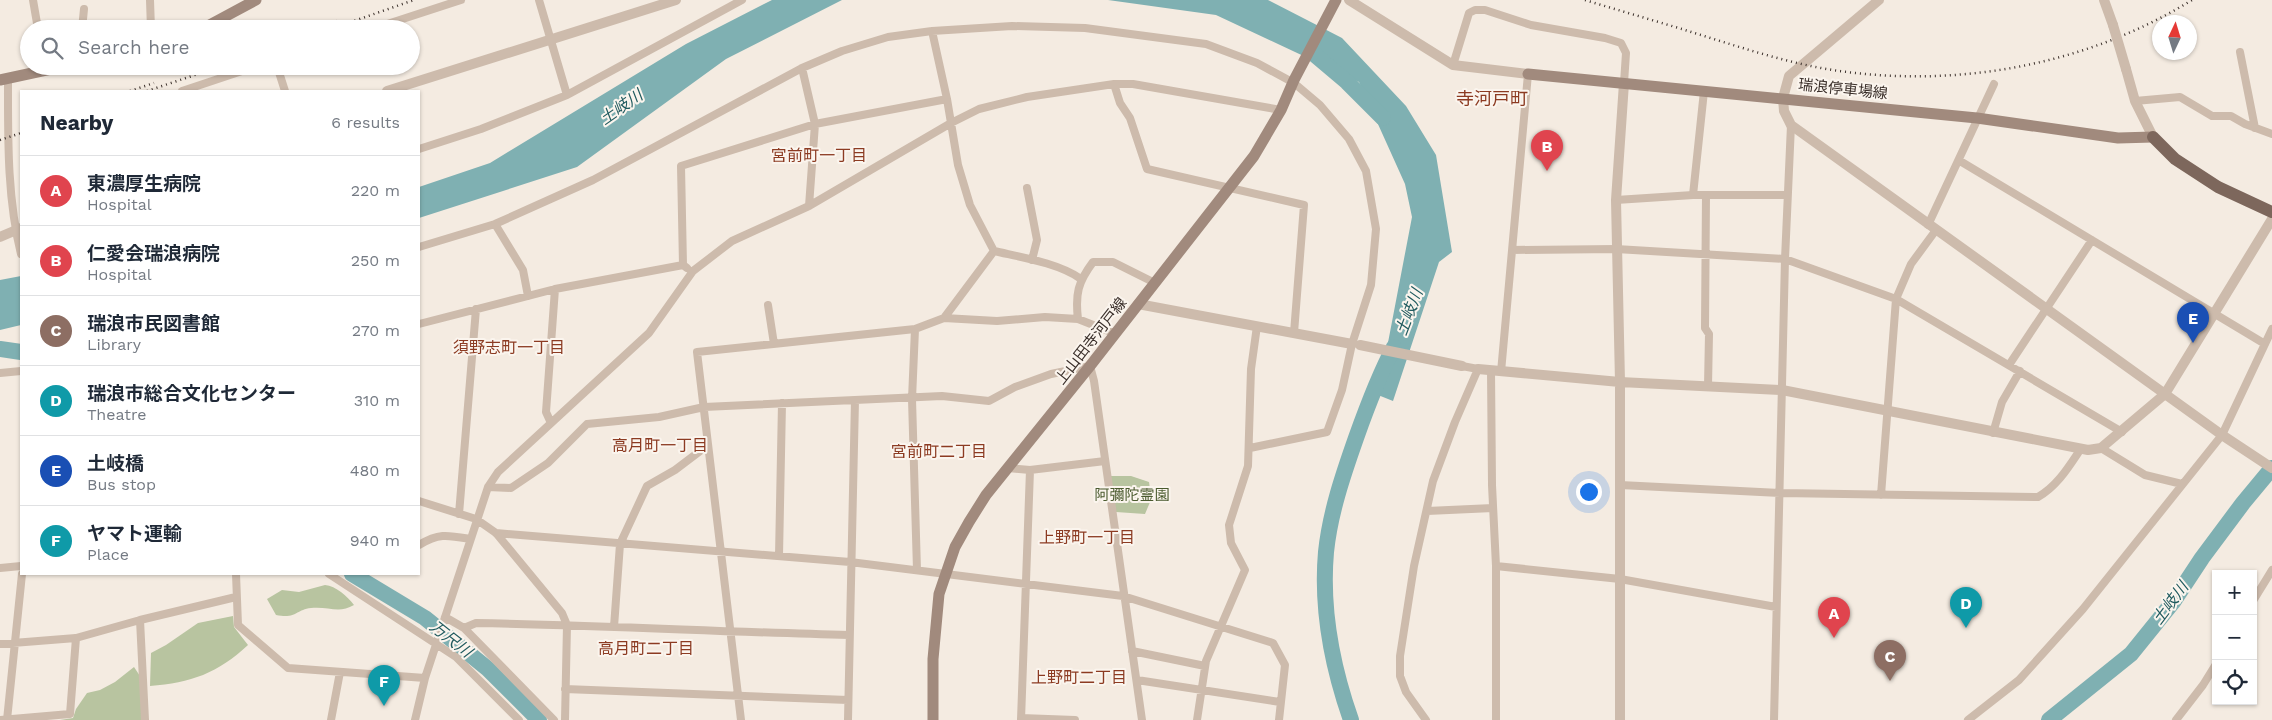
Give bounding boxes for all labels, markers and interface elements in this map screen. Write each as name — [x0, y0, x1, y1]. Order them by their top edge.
north arrow — [2152, 15, 2197, 60]
search box — [20, 20, 420, 75]
icon: search — [38, 34, 66, 62]
text: Search here — [78, 36, 189, 59]
street label: 瑞浪停車場線 — [1797, 75, 1889, 103]
water label: 土岐川 — [596, 84, 648, 129]
district label: 寺河戸町 — [1456, 88, 1528, 109]
text: Nearby — [40, 110, 113, 135]
text: 6 results — [331, 113, 400, 132]
pin: B — [1531, 130, 1563, 171]
district label: 宮前町一丁目 — [771, 146, 867, 165]
text: 東濃厚生病院 — [87, 172, 201, 195]
text: A — [51, 181, 61, 200]
text: 220 m — [351, 181, 400, 200]
text: Hospital — [87, 195, 152, 214]
text: 仁愛会瑞浪病院 — [87, 242, 220, 265]
text: B — [51, 251, 61, 270]
text: 250 m — [351, 251, 400, 270]
text: Hospital — [87, 265, 152, 284]
water label: 土岐川 — [1392, 284, 1427, 338]
street label: 上山田寺河戸線 — [1052, 294, 1130, 388]
pin: E — [2177, 302, 2209, 343]
text: 瑞浪市民図書館 — [87, 312, 220, 335]
text: C — [51, 321, 61, 340]
text: 270 m — [352, 321, 400, 340]
text: Library — [87, 335, 141, 354]
district label: 須野志町一丁目 — [453, 338, 565, 357]
text: 瑞浪市総合文化センター — [87, 382, 296, 405]
text: D — [50, 391, 62, 410]
text: 310 m — [354, 391, 400, 410]
text: Theatre — [87, 405, 146, 424]
district label: 高月町一丁目 — [612, 436, 708, 455]
district label: 宮前町二丁目 — [891, 442, 987, 461]
text: 土岐橋 — [87, 452, 144, 475]
text: E — [51, 461, 61, 480]
text: 480 m — [350, 461, 400, 480]
text: Bus stop — [87, 475, 156, 494]
your location — [1576, 479, 1602, 505]
park label: 阿彌陀霊園 — [1094, 486, 1170, 504]
text: ヤマト運輸 — [87, 522, 182, 545]
district label: 上野町一丁目 — [1039, 528, 1135, 547]
text: F — [51, 531, 61, 550]
text: 940 m — [350, 531, 400, 550]
text: Place — [87, 545, 129, 564]
map controls — [2212, 570, 2257, 705]
button: + — [2212, 570, 2257, 615]
water label: 土岐川 — [2148, 577, 2193, 628]
pin: D — [1950, 587, 1982, 628]
pin: A — [1818, 597, 1850, 638]
button: − — [2212, 615, 2257, 660]
water label: 万尺川 — [426, 617, 477, 662]
district label: 高月町二丁目 — [598, 639, 694, 658]
pin: C — [1874, 640, 1906, 681]
button: locate — [2212, 660, 2257, 705]
pin: F — [368, 665, 400, 706]
district label: 上野町二丁目 — [1031, 668, 1127, 687]

